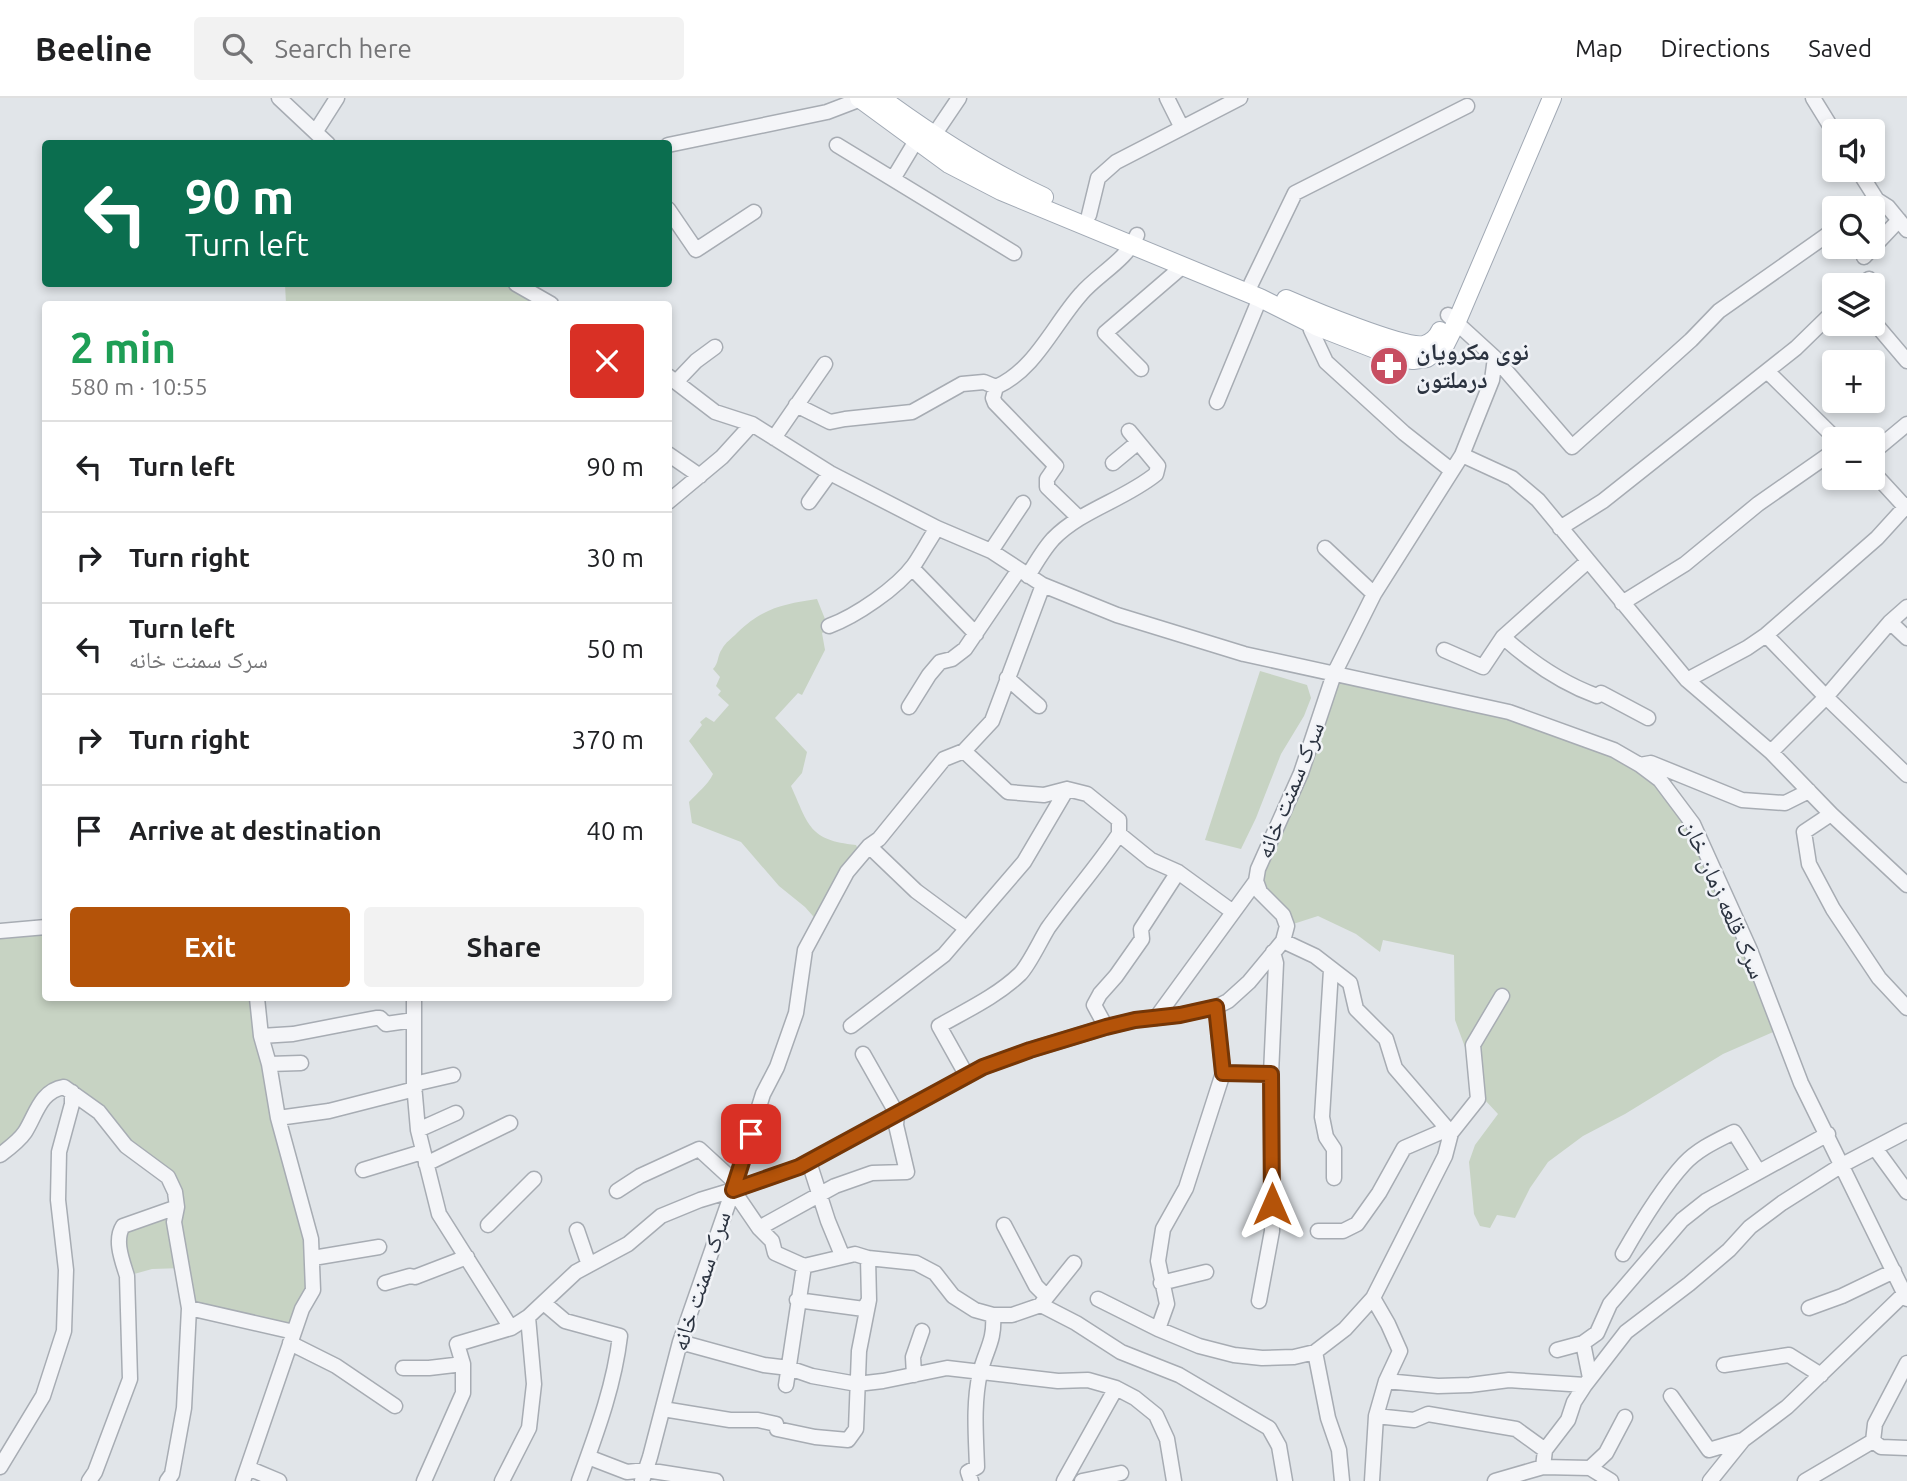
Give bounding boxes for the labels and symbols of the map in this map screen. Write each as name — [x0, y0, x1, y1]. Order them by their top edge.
place label: نوی مکرویان درملتون — [1416, 338, 1529, 394]
pharmacy icon: نوی مکرویان درملتون — [1368, 345, 1410, 387]
street label: سرک سمنت خانه — [1250, 718, 1329, 862]
street label: سرک قلعه زمان خان — [1676, 815, 1772, 983]
pin — [721, 1104, 781, 1164]
position arrow — [1235, 1167, 1309, 1241]
street label: سرک سمنت خانه — [665, 1208, 736, 1354]

